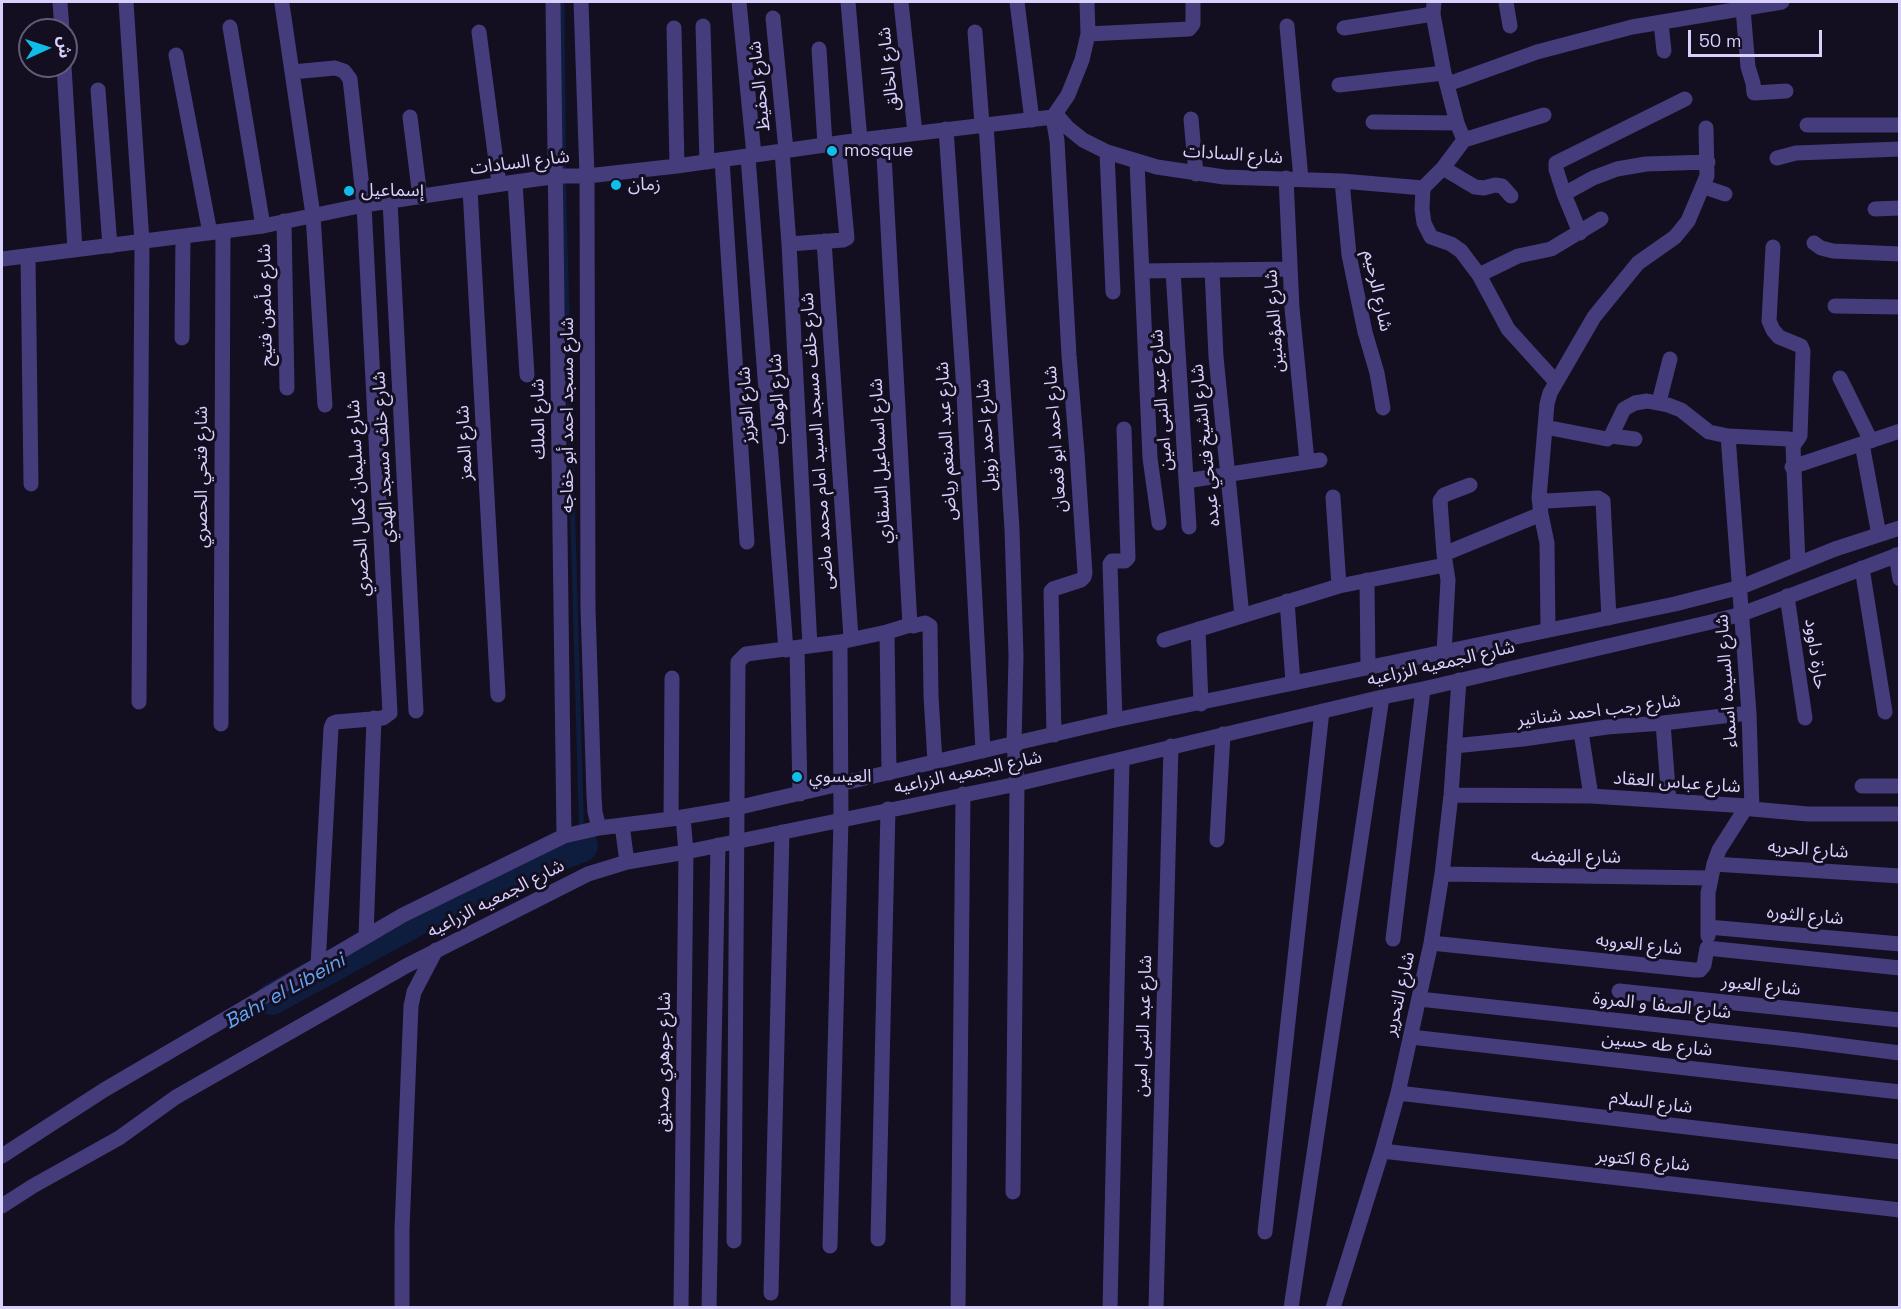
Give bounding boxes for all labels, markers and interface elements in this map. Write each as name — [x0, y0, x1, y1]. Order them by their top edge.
north arrow — [18, 18, 78, 78]
scale bar — [1691, 18, 1824, 56]
street label: شارع الخالق — [874, 26, 904, 112]
text: 50 m — [1699, 29, 1741, 52]
text: ش — [53, 36, 76, 59]
street label: شارع الحفيظ — [745, 40, 775, 132]
place label: mosque — [844, 140, 913, 162]
street label: شارع السادات — [1182, 141, 1284, 169]
marker: mosque — [825, 144, 839, 158]
street label: شارع السادات — [469, 146, 571, 180]
place label: زمان — [628, 174, 661, 196]
marker: زمان — [609, 178, 623, 192]
place label: إسماعيل — [361, 180, 424, 202]
marker: إسماعيل — [342, 184, 356, 198]
street label: شارع مأمون فتيح — [254, 244, 278, 366]
street label: شارع الرحيم — [1358, 248, 1396, 334]
street label: شارع المؤمنين — [1261, 269, 1289, 373]
street label: شارع خلف مسجد السيد امام محمد ماضى — [797, 292, 839, 590]
street label: شارع مسجد احمد أبو خفاجه — [557, 317, 579, 513]
street label: شارع عبد النبى امين — [1146, 328, 1178, 472]
street label: شارع الوهاب — [765, 353, 791, 445]
street label: شارع عبد المنعم رياض — [932, 361, 962, 521]
street label: شارع الشيخ فتحي عبده — [1187, 363, 1225, 527]
street label: شارع احمد ابو قمعان — [1040, 365, 1072, 513]
street label: شارع العزيز — [734, 366, 760, 444]
street label: شارع خلف مسجد الهدي — [369, 371, 399, 543]
street label: شارع الملك — [527, 378, 551, 460]
street label: شارع اسماعيل السقاري — [866, 378, 896, 544]
street label: شارع احمد زويل — [972, 378, 1002, 492]
street label: شارع سليمان كمال الحصري — [343, 399, 375, 597]
street label: شارع المعز — [452, 405, 478, 481]
street label: شارع فتحي الحصري — [191, 406, 213, 548]
street label: شارع السيده اسماء — [1712, 614, 1742, 748]
street label: حارة داوود — [1799, 617, 1831, 691]
street label: شارع الجمعيه الزراعيه — [1365, 636, 1517, 692]
street label: شارع رجب احمد شناتير — [1516, 690, 1682, 732]
street label: شارع الجمعيه الزراعيه — [892, 747, 1044, 799]
place label: العيسوي — [809, 766, 872, 788]
street label: شارع عباس العقاد — [1613, 768, 1741, 798]
marker: العيسوي — [790, 770, 804, 784]
street label: شارع الحريه — [1767, 836, 1849, 864]
street label: شارع النهضه — [1531, 845, 1621, 869]
street label: شارع الجمعيه الزراعيه — [424, 855, 568, 943]
street label: شارع الثوره — [1766, 902, 1844, 930]
street label: شارع العروبه — [1595, 930, 1683, 960]
water label: Bahr el Libeini — [221, 949, 349, 1035]
street label: شارع التحرير — [1380, 950, 1420, 1038]
street label: شارع عبد النبى امين — [1131, 955, 1157, 1097]
street label: شارع العبور — [1720, 971, 1802, 1001]
street label: شارع الصفا و المروة — [1592, 988, 1732, 1024]
street label: شارع جوهري صديق — [652, 992, 676, 1132]
street label: شارع طه حسين — [1601, 1028, 1713, 1062]
street label: شارع السلام — [1608, 1087, 1694, 1119]
street label: شارع 6 اكتوبر — [1595, 1145, 1691, 1177]

